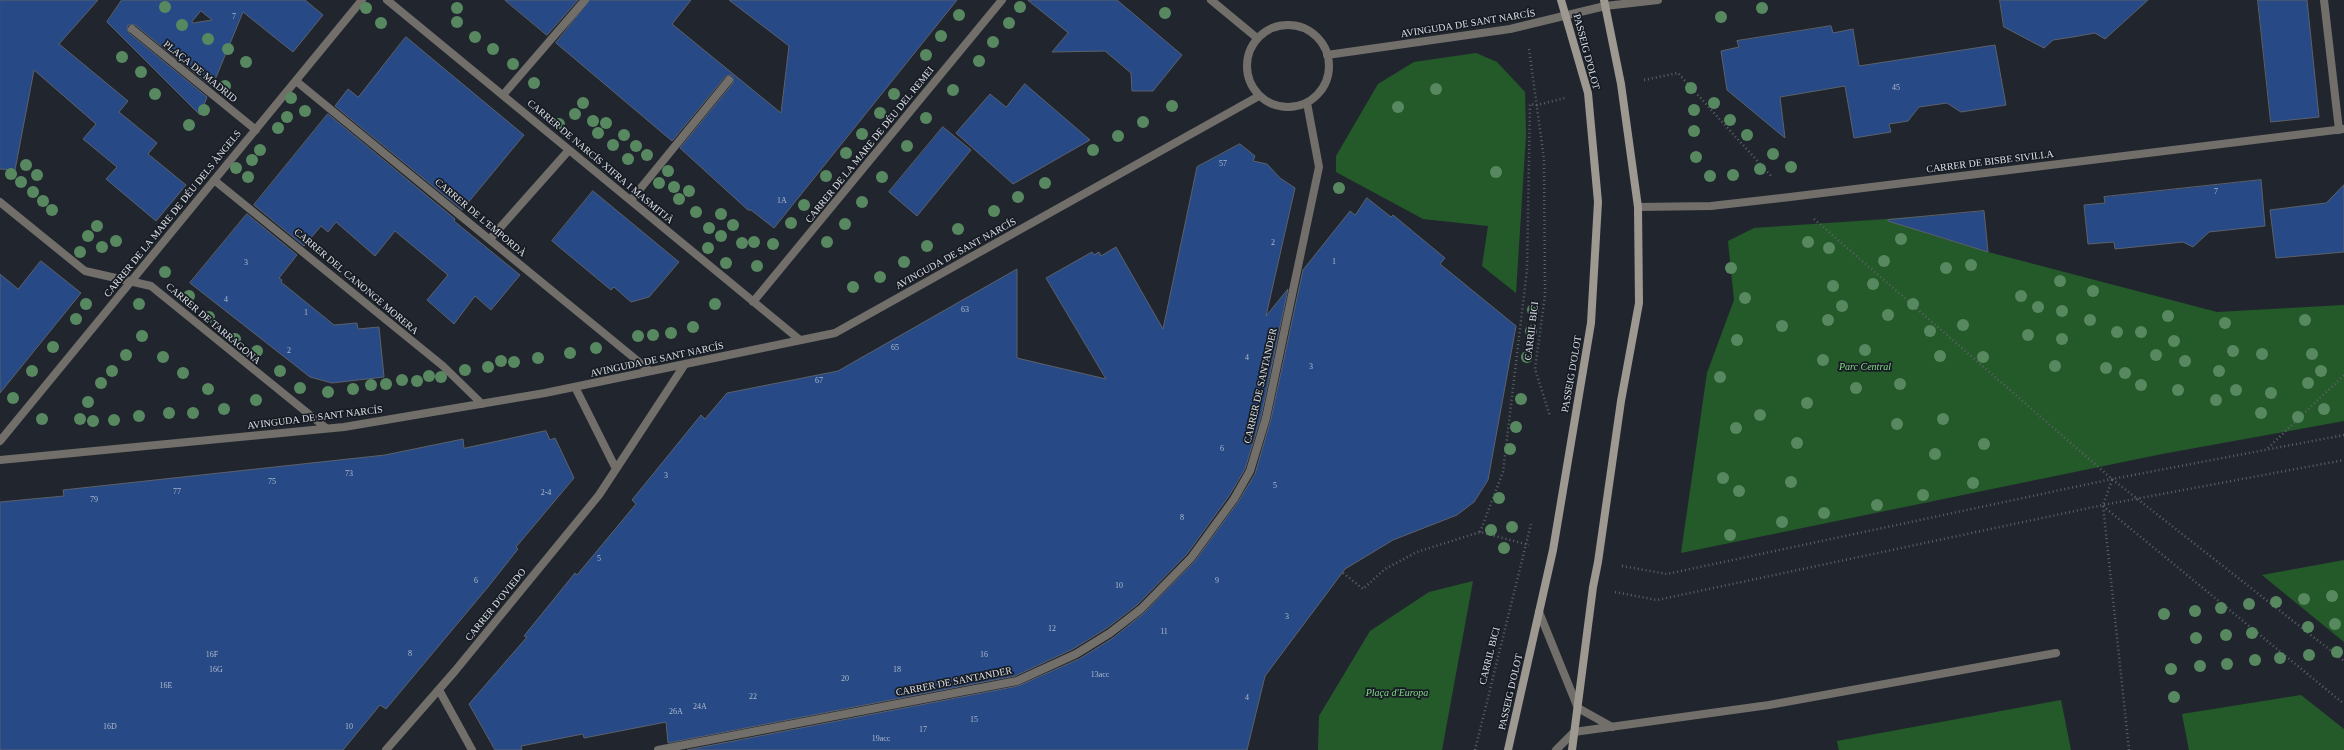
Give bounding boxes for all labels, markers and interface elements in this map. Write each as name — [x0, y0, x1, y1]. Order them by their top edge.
street label: AVINGUDA DE SANT NARCÍS — [1400, 7, 1536, 41]
house number: 7 — [232, 12, 236, 22]
street label: PASSEIG D'OLOT — [1570, 13, 1602, 91]
street label: PLAÇA DE MADRID — [161, 38, 239, 106]
street label: CARRER DE LA MARE DE DÉU DEL REMEI — [803, 64, 937, 226]
house number: 45 — [1892, 83, 1900, 93]
street label: CARRER DE NARCÍS XIFRA I MASMITJÀ — [525, 97, 675, 227]
street label: CARRER DE LA MARE DE DÉU DELS ÀNGELS — [102, 128, 244, 300]
street label: CARRER DE BISBE SIVILLA — [1926, 148, 2054, 176]
house number: 57 — [1219, 159, 1227, 169]
street label: CARRER DE L'EMPORDÀ — [432, 176, 528, 260]
house number: 7 — [2214, 187, 2218, 197]
house number: 1A — [777, 196, 787, 206]
street label: AVINGUDA DE SANT NARCÍS — [894, 216, 1018, 292]
street label: CARRER DEL CANONGE MORERA — [291, 226, 421, 338]
house number: 2 — [1271, 238, 1275, 248]
house number: 1 — [1332, 257, 1336, 267]
house number: 3 — [244, 258, 248, 268]
street label: CARRER DE TARRAGONA — [163, 281, 263, 367]
house number: 4 — [224, 295, 228, 305]
street label: CARRIL BICI — [1522, 301, 1542, 361]
house number: 63 — [961, 305, 969, 315]
house number: 1 — [304, 308, 308, 318]
street label: CARRER DE SANTANDER — [1242, 327, 1280, 445]
street label: PASSEIG D'OLOT — [1559, 335, 1585, 413]
street label: AVINGUDA DE SANT NARCÍS — [589, 340, 725, 380]
house number: 65 — [891, 343, 899, 353]
house number: 2 — [287, 346, 291, 356]
house number: 4 — [1245, 353, 1249, 363]
park label: Parc Central — [1839, 361, 1891, 373]
house number: 3 — [1309, 362, 1313, 372]
house number: 67 — [815, 376, 823, 386]
street label: AVINGUDA DE SANT NARCÍS — [247, 404, 383, 432]
house number: 6 — [1220, 444, 1224, 454]
house number: 73 — [345, 469, 353, 479]
house number: 3 — [664, 471, 668, 481]
house number: 75 — [268, 477, 276, 487]
house number: 5 — [1273, 481, 1277, 491]
house number: 77 — [173, 487, 181, 497]
house number: 2-4 — [541, 488, 551, 498]
house number: 79 — [90, 495, 98, 505]
house number: 8 — [1180, 513, 1184, 523]
house number: 5 — [597, 554, 601, 564]
street label: CARRER D'OVIEDO — [463, 566, 529, 644]
house number: 6 — [474, 576, 478, 586]
house number: 9 — [1215, 576, 1219, 586]
house number: 10 — [1115, 581, 1123, 591]
house number: 3 — [1285, 612, 1289, 622]
house number: 12 — [1048, 624, 1056, 634]
street label: CARRIL BICI — [1477, 626, 1503, 686]
house number: 11 — [1160, 627, 1168, 637]
house number: 8 — [408, 649, 412, 659]
house number: 16F — [206, 650, 218, 660]
house number: 16 — [980, 650, 988, 660]
street label: PASSEIG D'OLOT — [1496, 653, 1526, 731]
house number: 16G — [209, 665, 223, 675]
house number: 18 — [893, 665, 901, 675]
street label: CARRER DE SANTANDER — [895, 665, 1013, 699]
house number: 13acc — [1091, 670, 1109, 680]
house number: 20 — [841, 674, 849, 684]
house number: 16E — [160, 681, 172, 691]
park label: Plaça d'Europa — [1366, 687, 1428, 699]
house number: 22 — [749, 692, 757, 702]
house number: 4 — [1245, 693, 1249, 703]
house number: 24A — [693, 702, 707, 712]
house number: 26A — [669, 707, 683, 717]
house number: 15 — [970, 715, 978, 725]
house number: 16D — [103, 722, 117, 732]
house number: 10 — [345, 722, 353, 732]
house number: 17 — [919, 725, 927, 735]
house number: 19acc — [872, 734, 890, 744]

